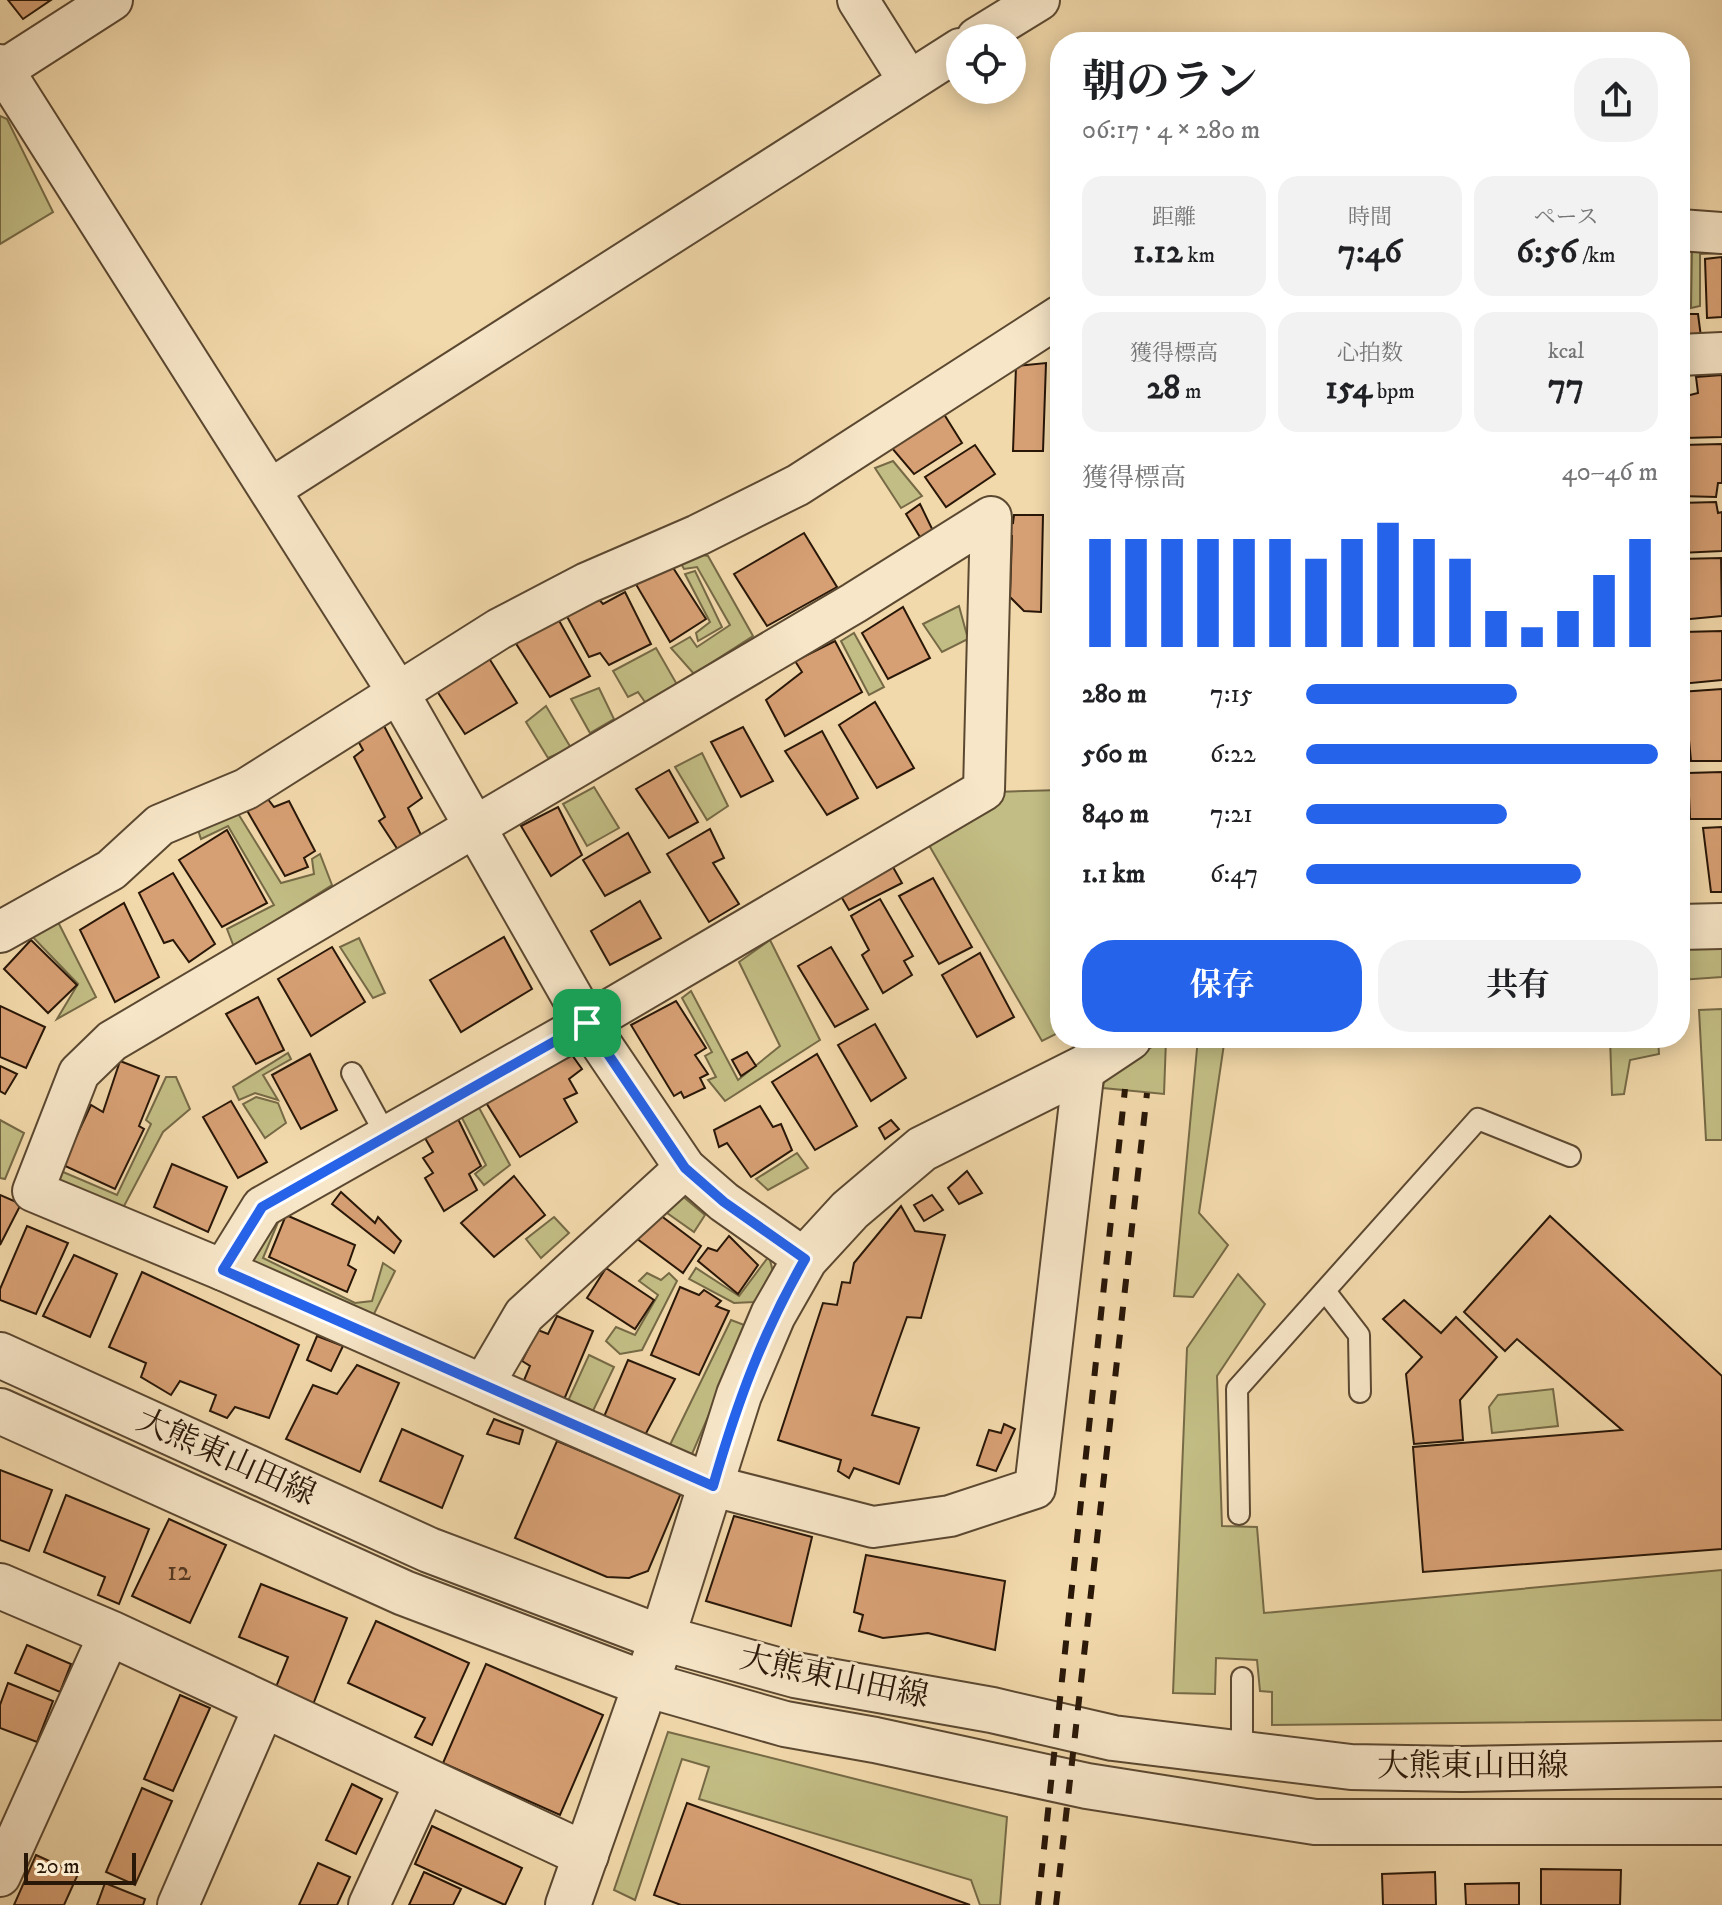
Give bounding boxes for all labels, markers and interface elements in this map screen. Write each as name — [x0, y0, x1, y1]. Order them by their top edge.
map controls — [946, 24, 1026, 104]
button: locate — [946, 24, 1026, 104]
text: 朝のラン — [1082, 56, 1258, 111]
button: share — [1574, 58, 1658, 142]
text: 06:17 · 4 × 280 m — [1082, 114, 1260, 147]
text: 距離 — [1152, 204, 1196, 231]
text: 時間 — [1348, 204, 1392, 231]
text: ペース — [1534, 204, 1598, 231]
text: 1.12 — [1133, 231, 1183, 273]
text: 7:46 — [1338, 231, 1402, 273]
text: 6:56 — [1516, 231, 1578, 273]
text: km — [1183, 242, 1215, 269]
text: /km — [1578, 242, 1616, 269]
text: kcal — [1548, 338, 1584, 365]
text: 獲得標高 — [1130, 340, 1218, 367]
text: 心拍数 — [1337, 340, 1403, 367]
text: 77 — [1548, 365, 1584, 407]
text: 28 — [1147, 367, 1180, 409]
text: 154 — [1325, 367, 1372, 409]
text: m — [1180, 378, 1201, 405]
text: bpm — [1372, 378, 1415, 405]
text: 40–46 m — [1562, 456, 1658, 489]
text: 獲得標高 — [1082, 462, 1186, 495]
text: 280 m — [1082, 678, 1147, 711]
text: 7:15 — [1210, 678, 1253, 711]
text: 560 m — [1082, 738, 1148, 771]
text: 6:22 — [1210, 738, 1256, 771]
text: 840 m — [1082, 798, 1149, 831]
text: 7:21 — [1210, 798, 1253, 831]
text: 1.1 km — [1082, 858, 1145, 891]
text: 6:47 — [1210, 858, 1258, 891]
button: 保存 — [1082, 940, 1362, 1032]
button: 共有 — [1378, 940, 1658, 1032]
pin — [553, 989, 621, 1057]
icon: arrive — [565, 1001, 609, 1045]
street label: 大熊東山田線 — [130, 1401, 322, 1515]
house number: 12 — [167, 1554, 191, 1589]
street label: 大熊東山田線 — [736, 1638, 932, 1718]
street label: 大熊東山田線 — [1377, 1747, 1569, 1787]
scale bar — [24, 1849, 136, 1885]
text: 20 m — [36, 1853, 80, 1880]

